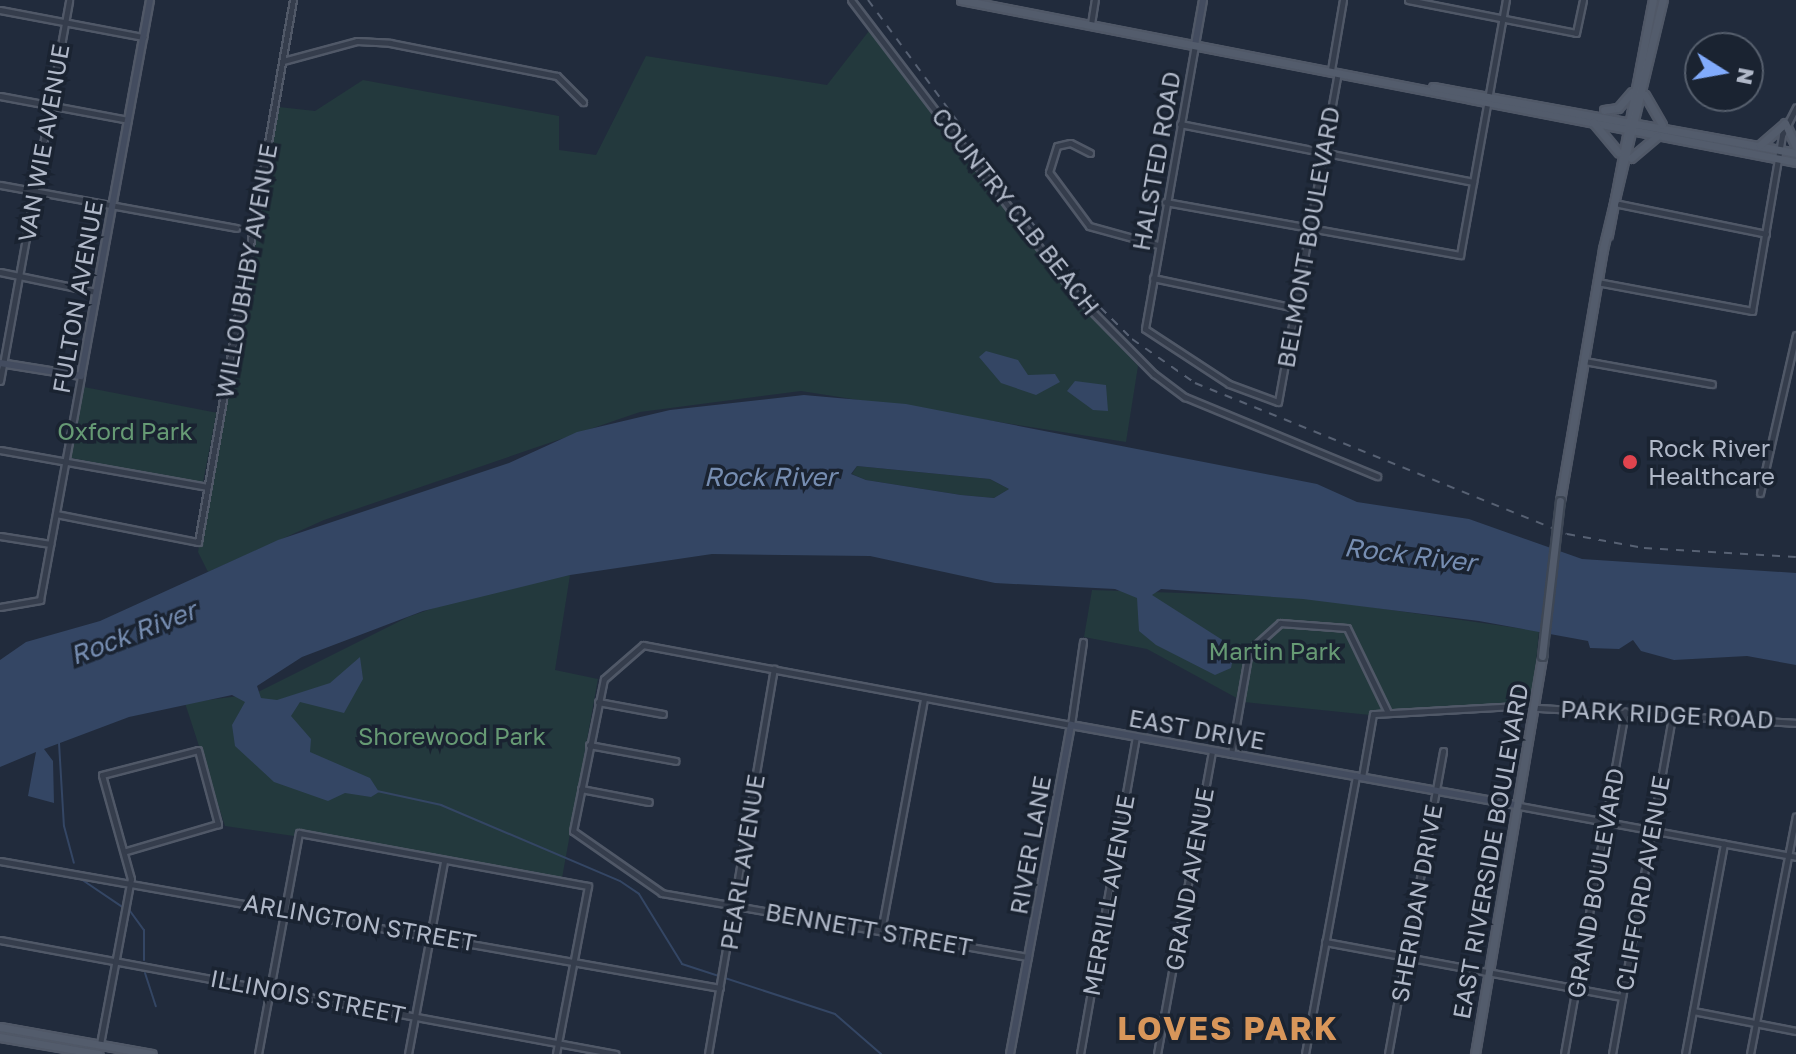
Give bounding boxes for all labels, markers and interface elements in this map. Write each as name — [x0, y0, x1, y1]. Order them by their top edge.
north arrow — [1684, 32, 1764, 112]
street label: VAN WIE AVENUE — [11, 42, 75, 244]
text: N — [1731, 65, 1761, 87]
street label: HALSTED ROAD — [1126, 69, 1186, 253]
street label: COUNTRY CLB BEACH — [926, 102, 1106, 320]
street label: BELMONT BOULEVARD — [1271, 104, 1345, 370]
street label: WILLOUBHBY AVENUE — [209, 141, 283, 401]
street label: FULTON AVENUE — [46, 198, 108, 396]
park label: Oxford Park — [57, 417, 193, 445]
place label: Rock River Healthcare — [1648, 434, 1775, 490]
marker: Rock River Healthcare — [1619, 451, 1641, 473]
water label: Rock River — [704, 461, 836, 493]
water label: Rock River — [1342, 531, 1478, 579]
water label: Rock River — [66, 595, 200, 671]
park label: Martin Park — [1209, 637, 1341, 665]
street label: EAST RIVERSIDE BOULEVARD — [1446, 681, 1534, 1021]
street label: PARK RIDGE ROAD — [1560, 694, 1774, 734]
street label: EAST DRIVE — [1127, 703, 1267, 755]
park label: Shorewood Park — [358, 722, 546, 750]
street label: GRAND BOULEVARD — [1561, 766, 1629, 1000]
street label: PEARL AVENUE — [714, 772, 770, 952]
street label: RIVER LANE — [1004, 773, 1056, 917]
street label: CLIFFORD AVENUE — [1609, 773, 1675, 993]
street label: GRAND AVENUE — [1159, 785, 1219, 973]
street label: MERRILL AVENUE — [1076, 792, 1140, 998]
street label: SHERIDAN DRIVE — [1384, 802, 1448, 1004]
street label: ARLINGTON STREET — [242, 887, 478, 957]
street label: BENNETT STREET — [763, 897, 975, 961]
street label: ILLINOIS STREET — [208, 963, 408, 1029]
district label: LOVES PARK — [1117, 1009, 1339, 1047]

